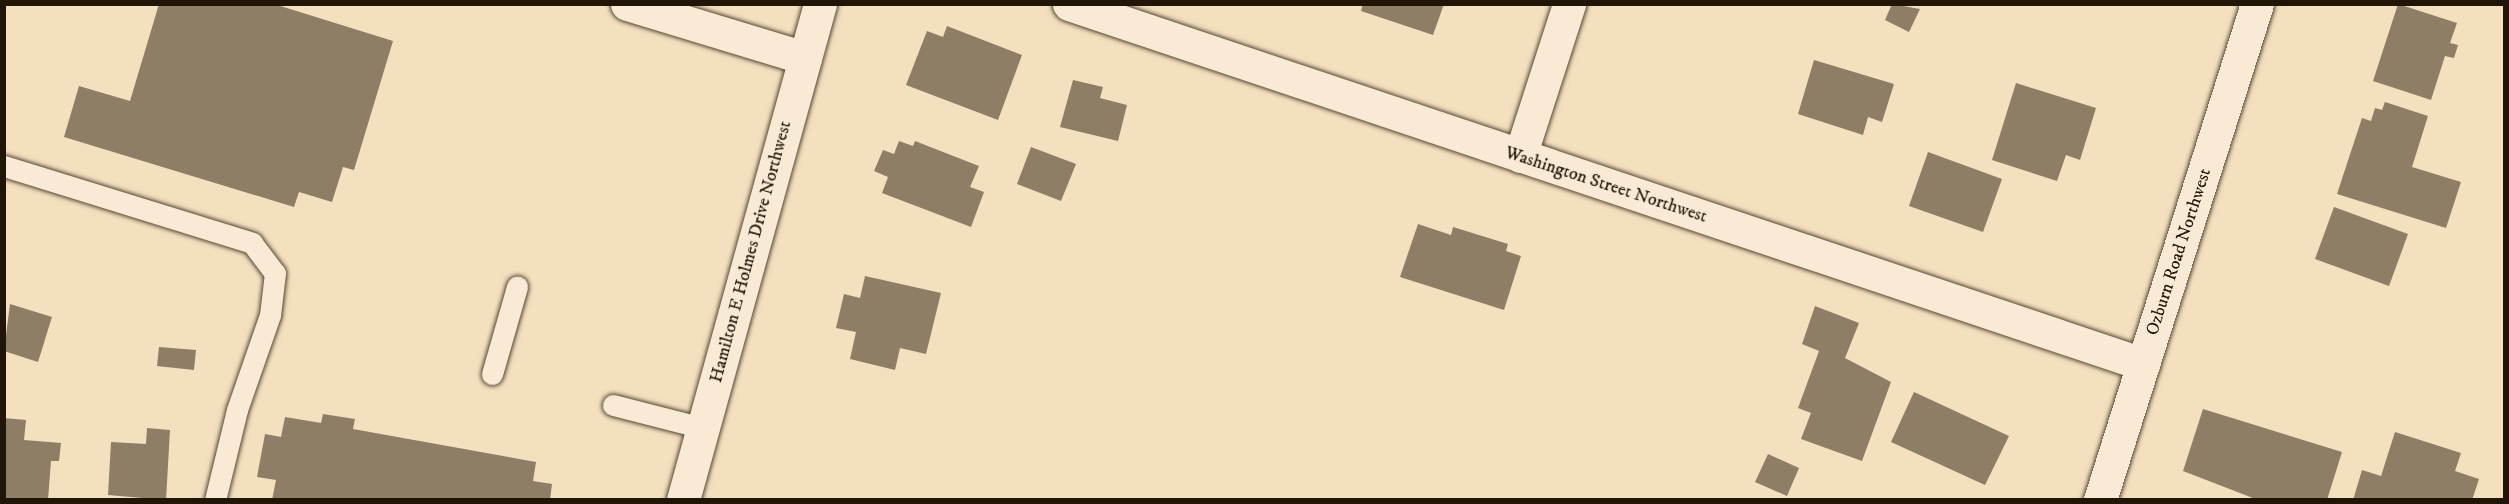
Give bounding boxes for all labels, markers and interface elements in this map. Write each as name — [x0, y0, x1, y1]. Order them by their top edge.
street label: Hamilton E Holmes Drive Northwest — [706, 119, 796, 385]
street label: Washington Street Northwest — [1502, 142, 1710, 228]
street label: Ozburn Road Northwest — [2142, 166, 2216, 338]

